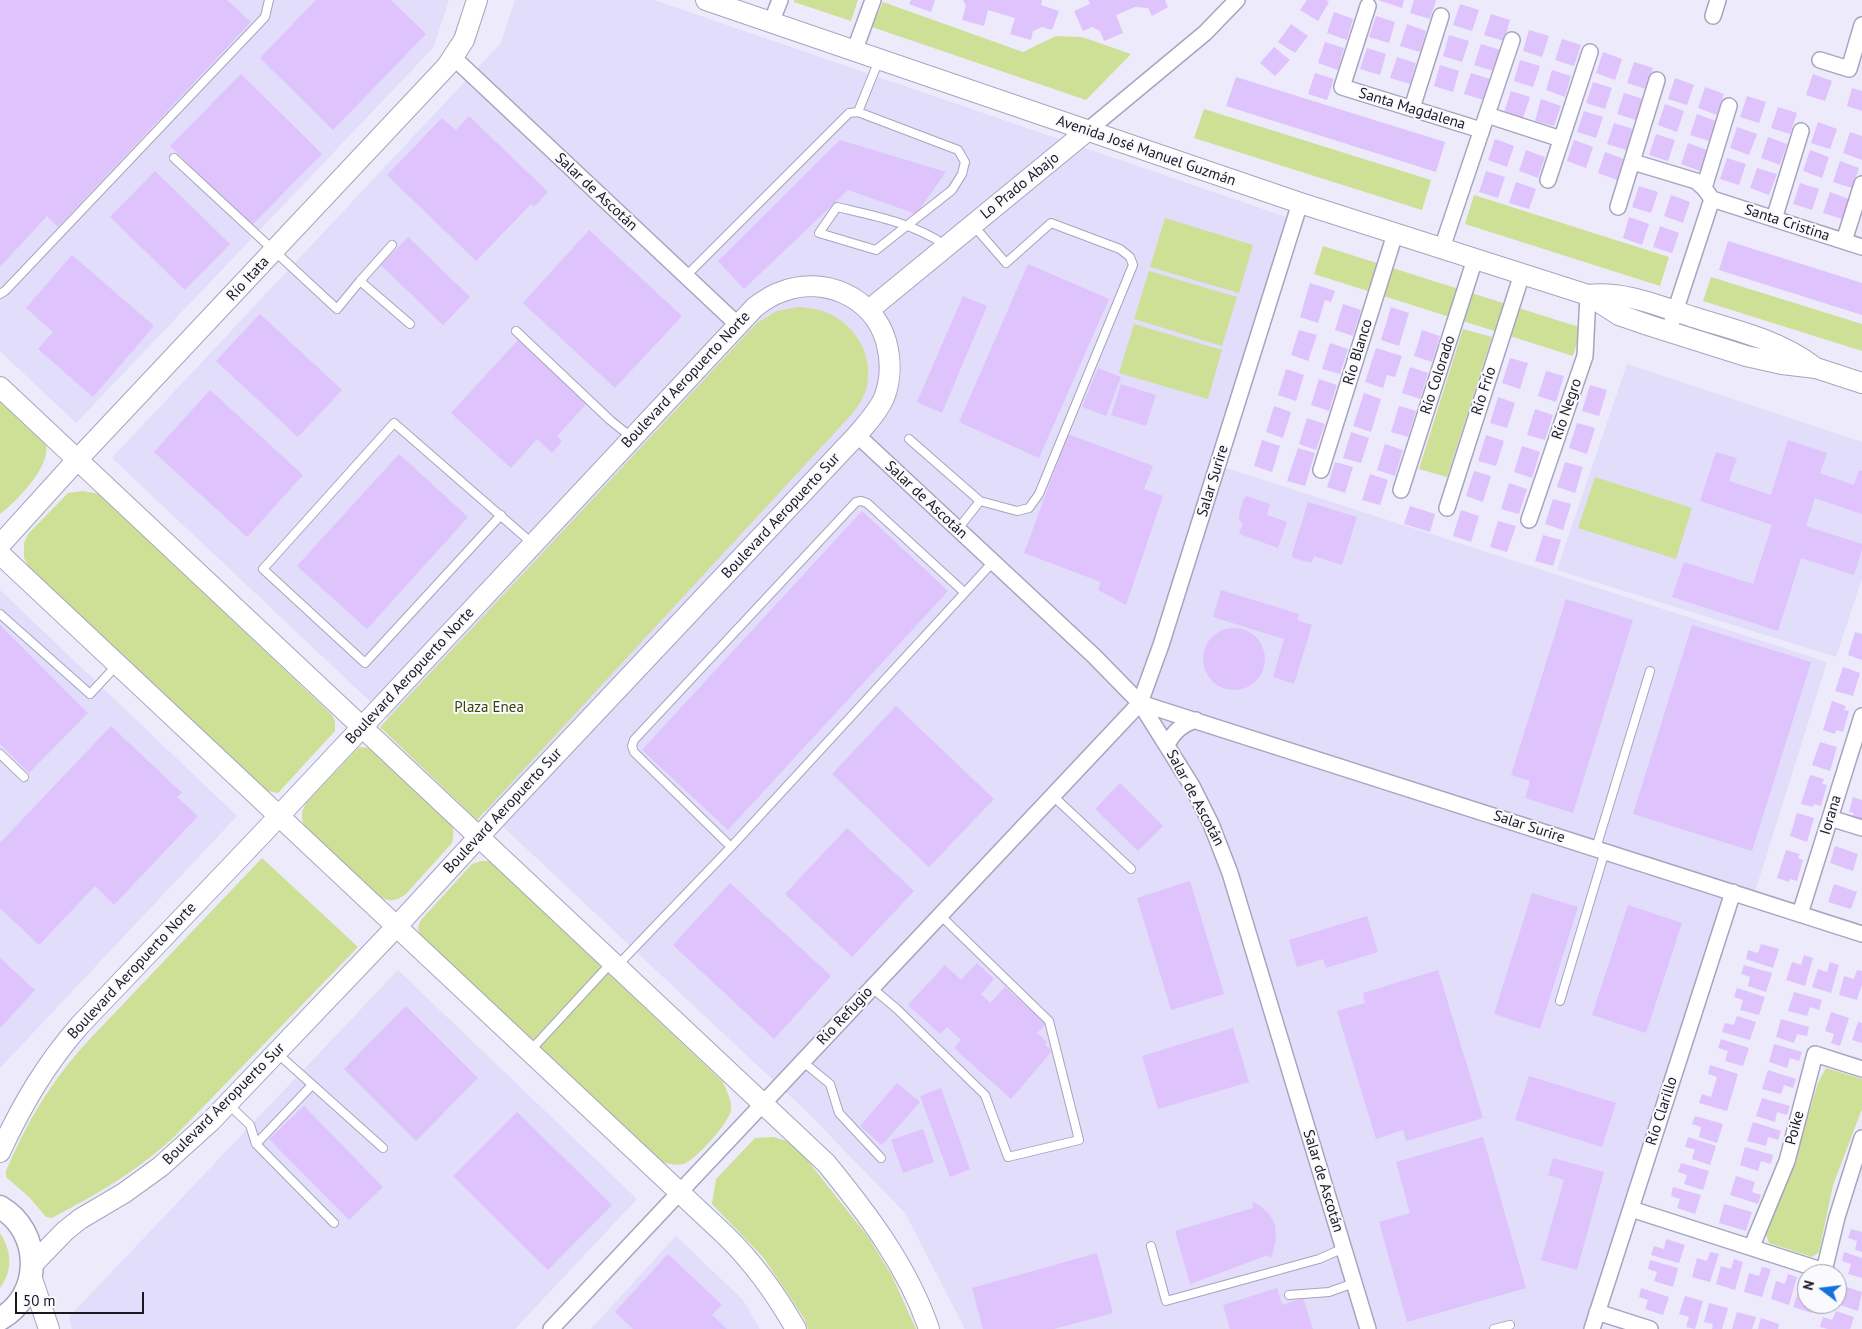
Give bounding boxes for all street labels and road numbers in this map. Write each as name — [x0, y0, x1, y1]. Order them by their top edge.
street label: Santa Magdalena — [1356, 84, 1468, 134]
street label: Avenida José Manuel Guzmán — [1054, 112, 1238, 190]
street label: Salar de Ascotán — [551, 149, 641, 235]
street label: Lo Prado Abajo — [977, 149, 1063, 223]
street label: Santa Cristina — [1742, 201, 1832, 245]
street label: Río Itata — [223, 253, 273, 305]
street label: Boulevard Aeropuerto Norte — [618, 308, 754, 452]
street label: Río Blanco — [1339, 317, 1377, 387]
street label: Río Colorado — [1417, 333, 1459, 417]
street label: Río Frío — [1468, 365, 1500, 417]
street label: Río Negro — [1548, 376, 1586, 442]
street label: Salar Surire — [1194, 443, 1232, 519]
street label: Boulevard Aeropuerto Sur — [718, 449, 844, 583]
street label: Salar de Ascotán — [881, 457, 971, 543]
street label: Boulevard Aeropuerto Norte — [342, 604, 478, 748]
street label: Boulevard Aeropuerto Sur — [440, 744, 566, 878]
street label: Salar de Ascotán — [1162, 747, 1228, 849]
street label: Iorana — [1816, 793, 1846, 837]
street label: Salar Surire — [1491, 807, 1567, 847]
street label: Boulevard Aeropuerto Norte — [64, 899, 200, 1043]
street label: Río Refugio — [813, 983, 877, 1049]
street label: Boulevard Aeropuerto Sur — [159, 1039, 289, 1169]
street label: Río Clarillo — [1642, 1074, 1682, 1148]
street label: Poike — [1782, 1109, 1808, 1147]
street label: Salar de Ascotán — [1299, 1128, 1347, 1234]

